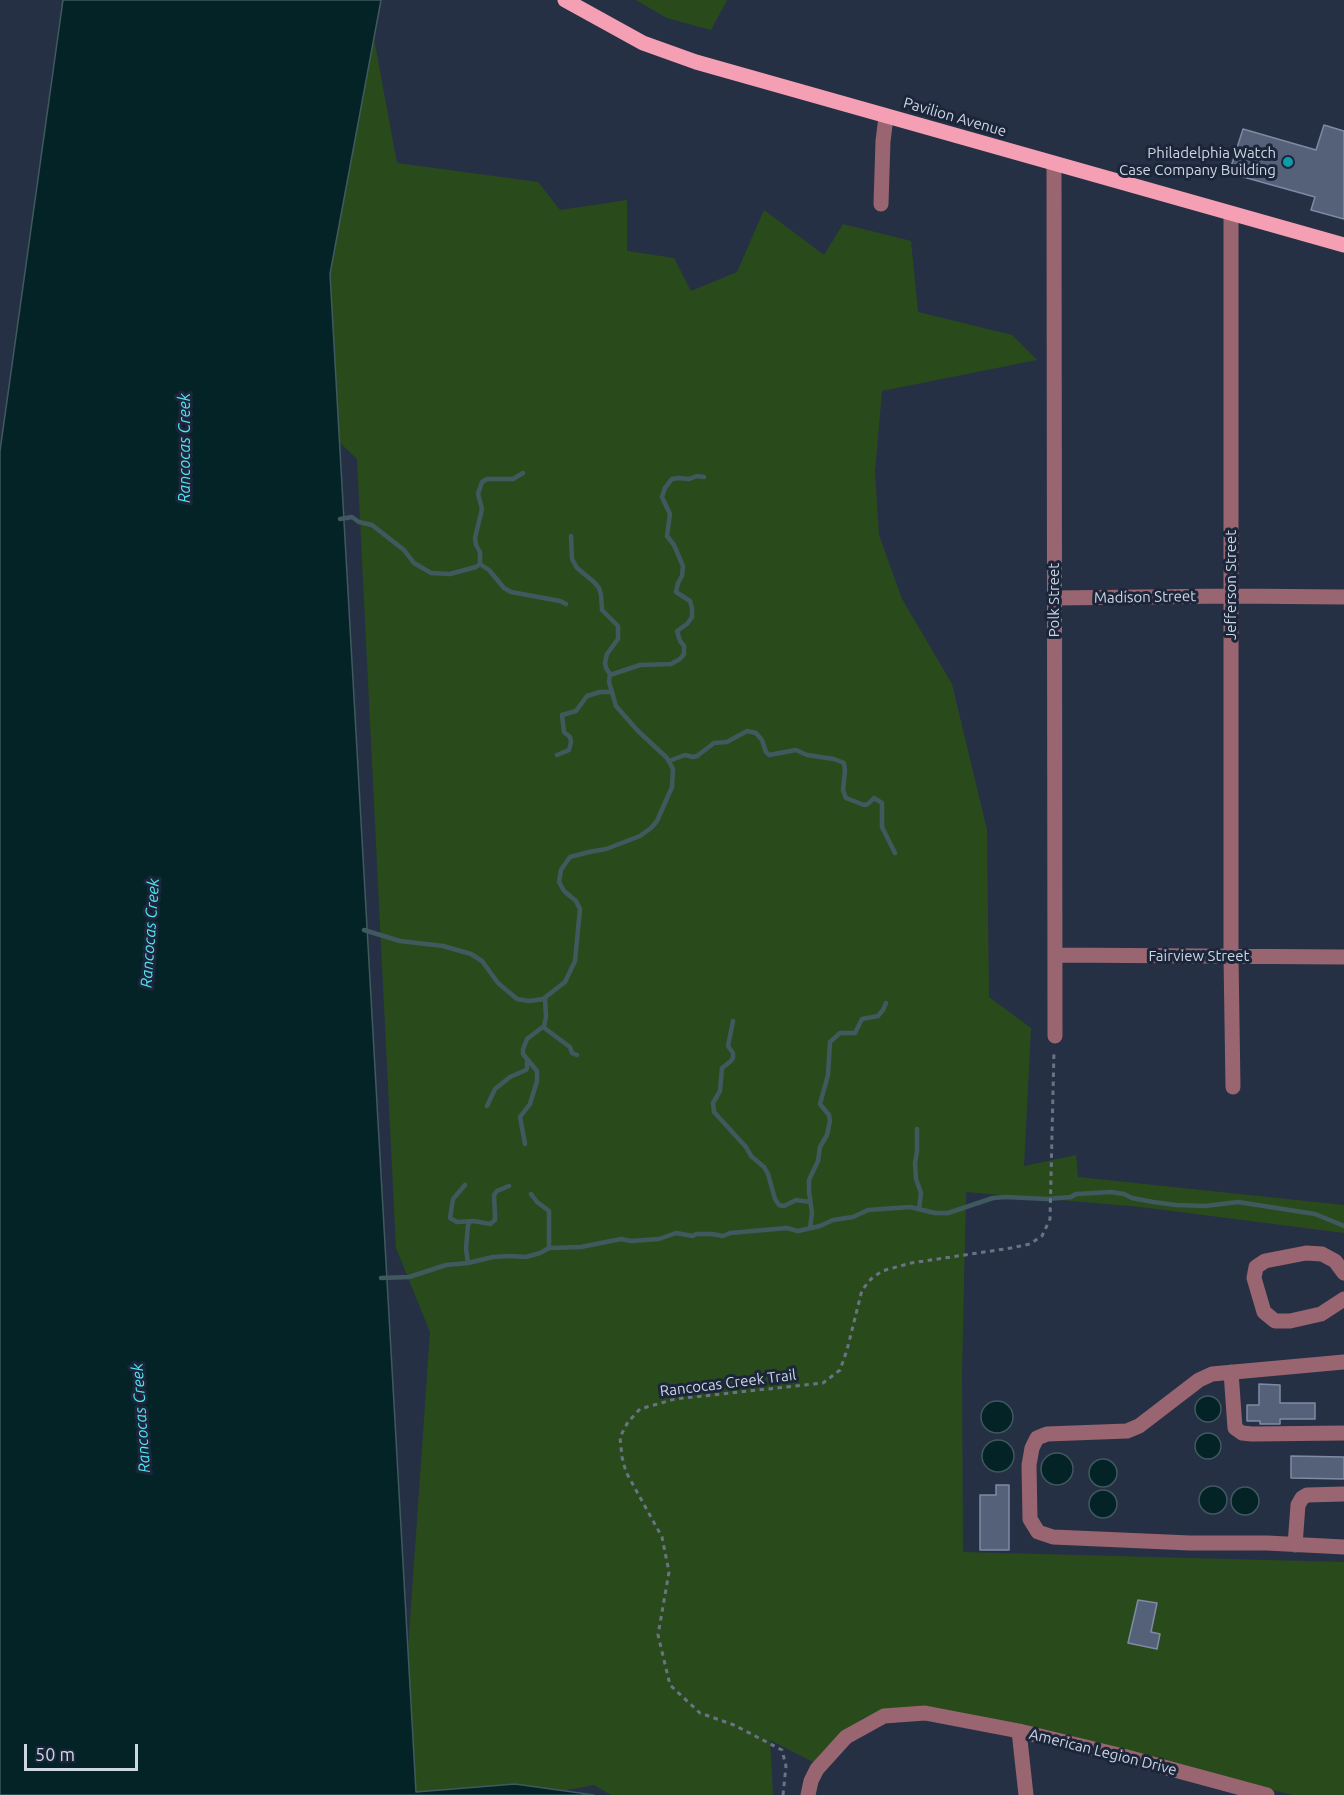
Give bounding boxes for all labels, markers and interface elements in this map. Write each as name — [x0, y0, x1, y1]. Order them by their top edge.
street label: Pavilion Avenue — [901, 94, 1009, 140]
place label: Philadelphia Watch Case Company Building — [1119, 144, 1276, 179]
marker: Philadelphia Watch Case Company Building — [1281, 155, 1295, 169]
water label: Rancocas Creek — [175, 393, 195, 503]
street label: Jefferson Street — [1222, 530, 1240, 640]
street label: Polk Street — [1045, 563, 1063, 637]
street label: Madison Street — [1094, 587, 1196, 607]
water label: Rancocas Creek — [137, 877, 163, 989]
street label: Fairview Street — [1149, 947, 1249, 965]
water label: Rancocas Creek — [128, 1362, 154, 1474]
street label: Rancocas Creek Trail — [659, 1366, 797, 1400]
street label: American Legion Drive — [1027, 1725, 1179, 1779]
scale bar — [27, 1732, 141, 1770]
text: 50 m — [35, 1744, 75, 1764]

